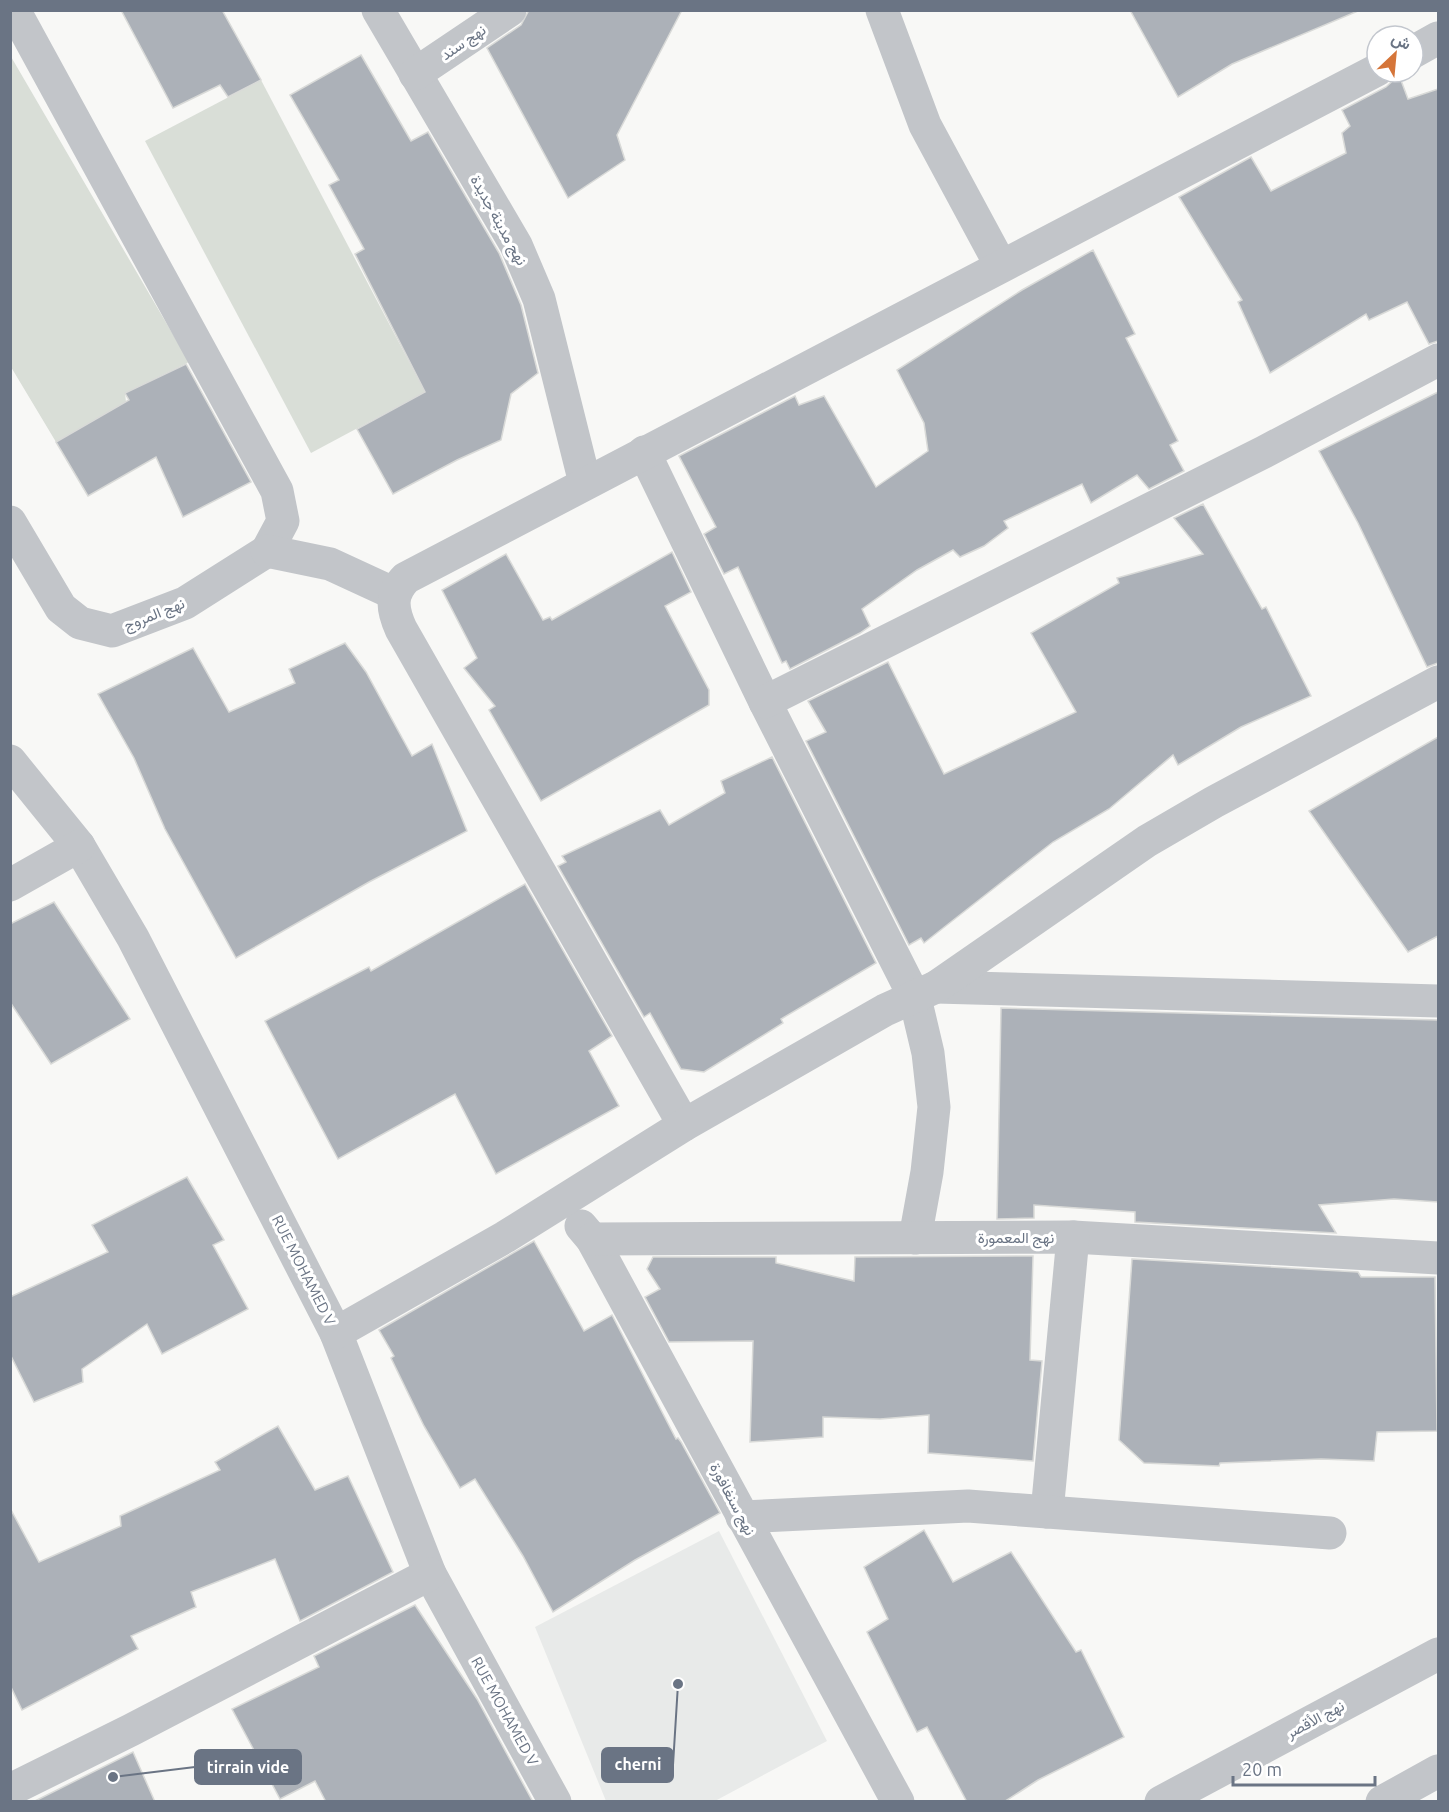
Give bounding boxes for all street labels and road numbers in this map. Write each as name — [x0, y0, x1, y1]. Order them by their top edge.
street label: نهج سند — [437, 21, 490, 66]
street label: نهج مدينة جديدة — [465, 172, 531, 269]
street label: نهج المروج — [121, 594, 188, 637]
street label: RUE MOHAMED V — [269, 1212, 339, 1328]
street label: نهج المعمورة — [978, 1229, 1054, 1249]
street label: نهج سنغافورة — [704, 1460, 759, 1539]
street label: RUE MOHAMED V — [468, 1654, 542, 1769]
street label: نهج الأقصر — [1282, 1697, 1348, 1744]

